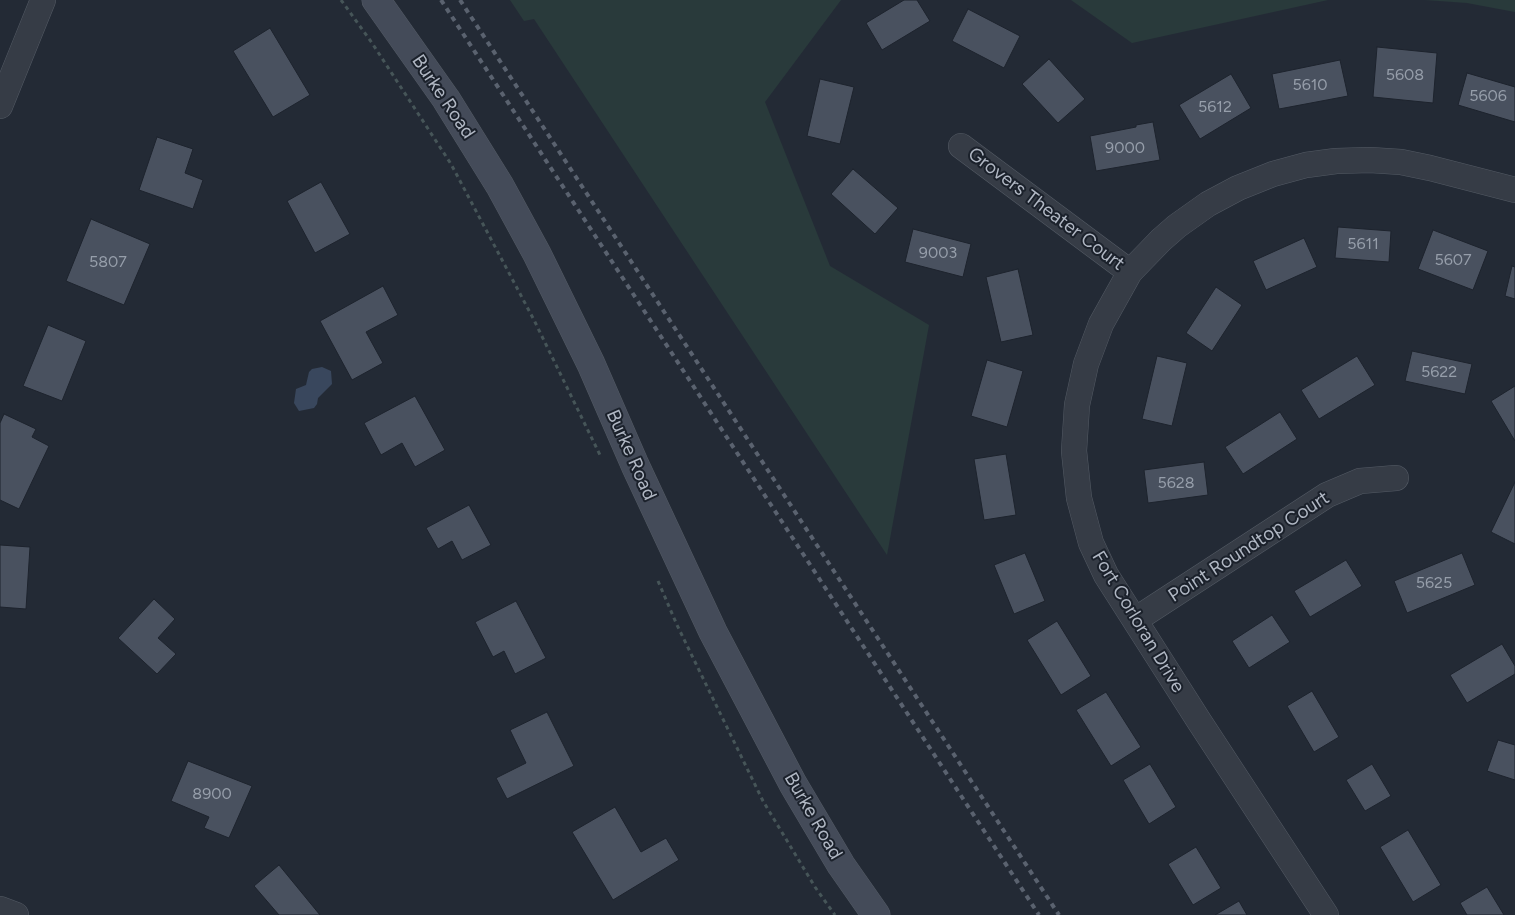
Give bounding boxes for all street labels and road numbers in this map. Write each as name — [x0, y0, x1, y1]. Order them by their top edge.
street label: Burke Road — [407, 51, 479, 143]
street label: Grovers Theater Court — [963, 143, 1129, 275]
street label: Burke Road — [601, 406, 661, 504]
street label: Point Roundtop Court — [1164, 487, 1334, 607]
street label: Fort Corloran Drive — [1087, 547, 1189, 697]
street label: Burke Road — [779, 769, 847, 863]

